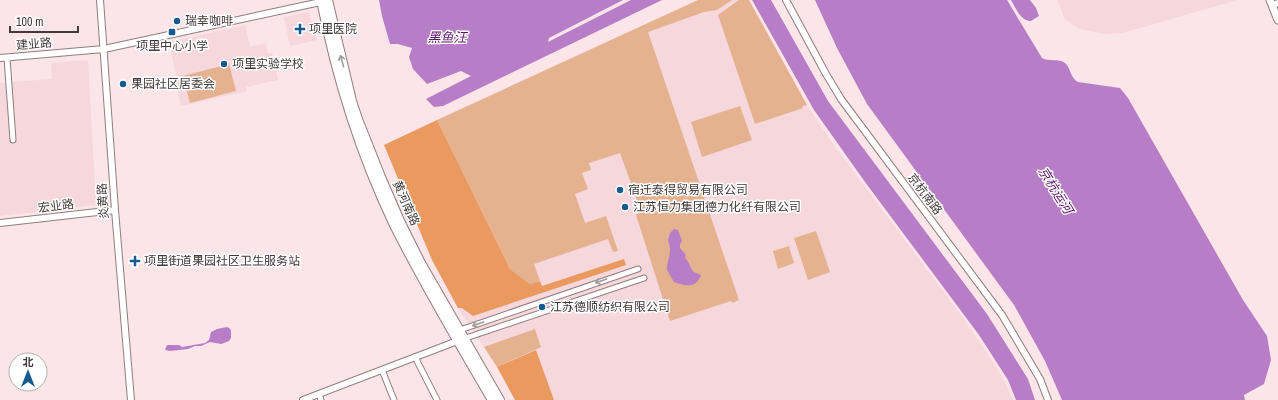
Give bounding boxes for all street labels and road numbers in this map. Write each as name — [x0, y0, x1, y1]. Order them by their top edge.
street label: 建业路 — [15, 34, 53, 54]
street label: 京杭南路 — [904, 170, 946, 218]
street label: 黄河南路 — [389, 178, 423, 228]
street label: 炎黄路 — [94, 182, 112, 220]
street label: 宏业路 — [37, 196, 75, 216]

